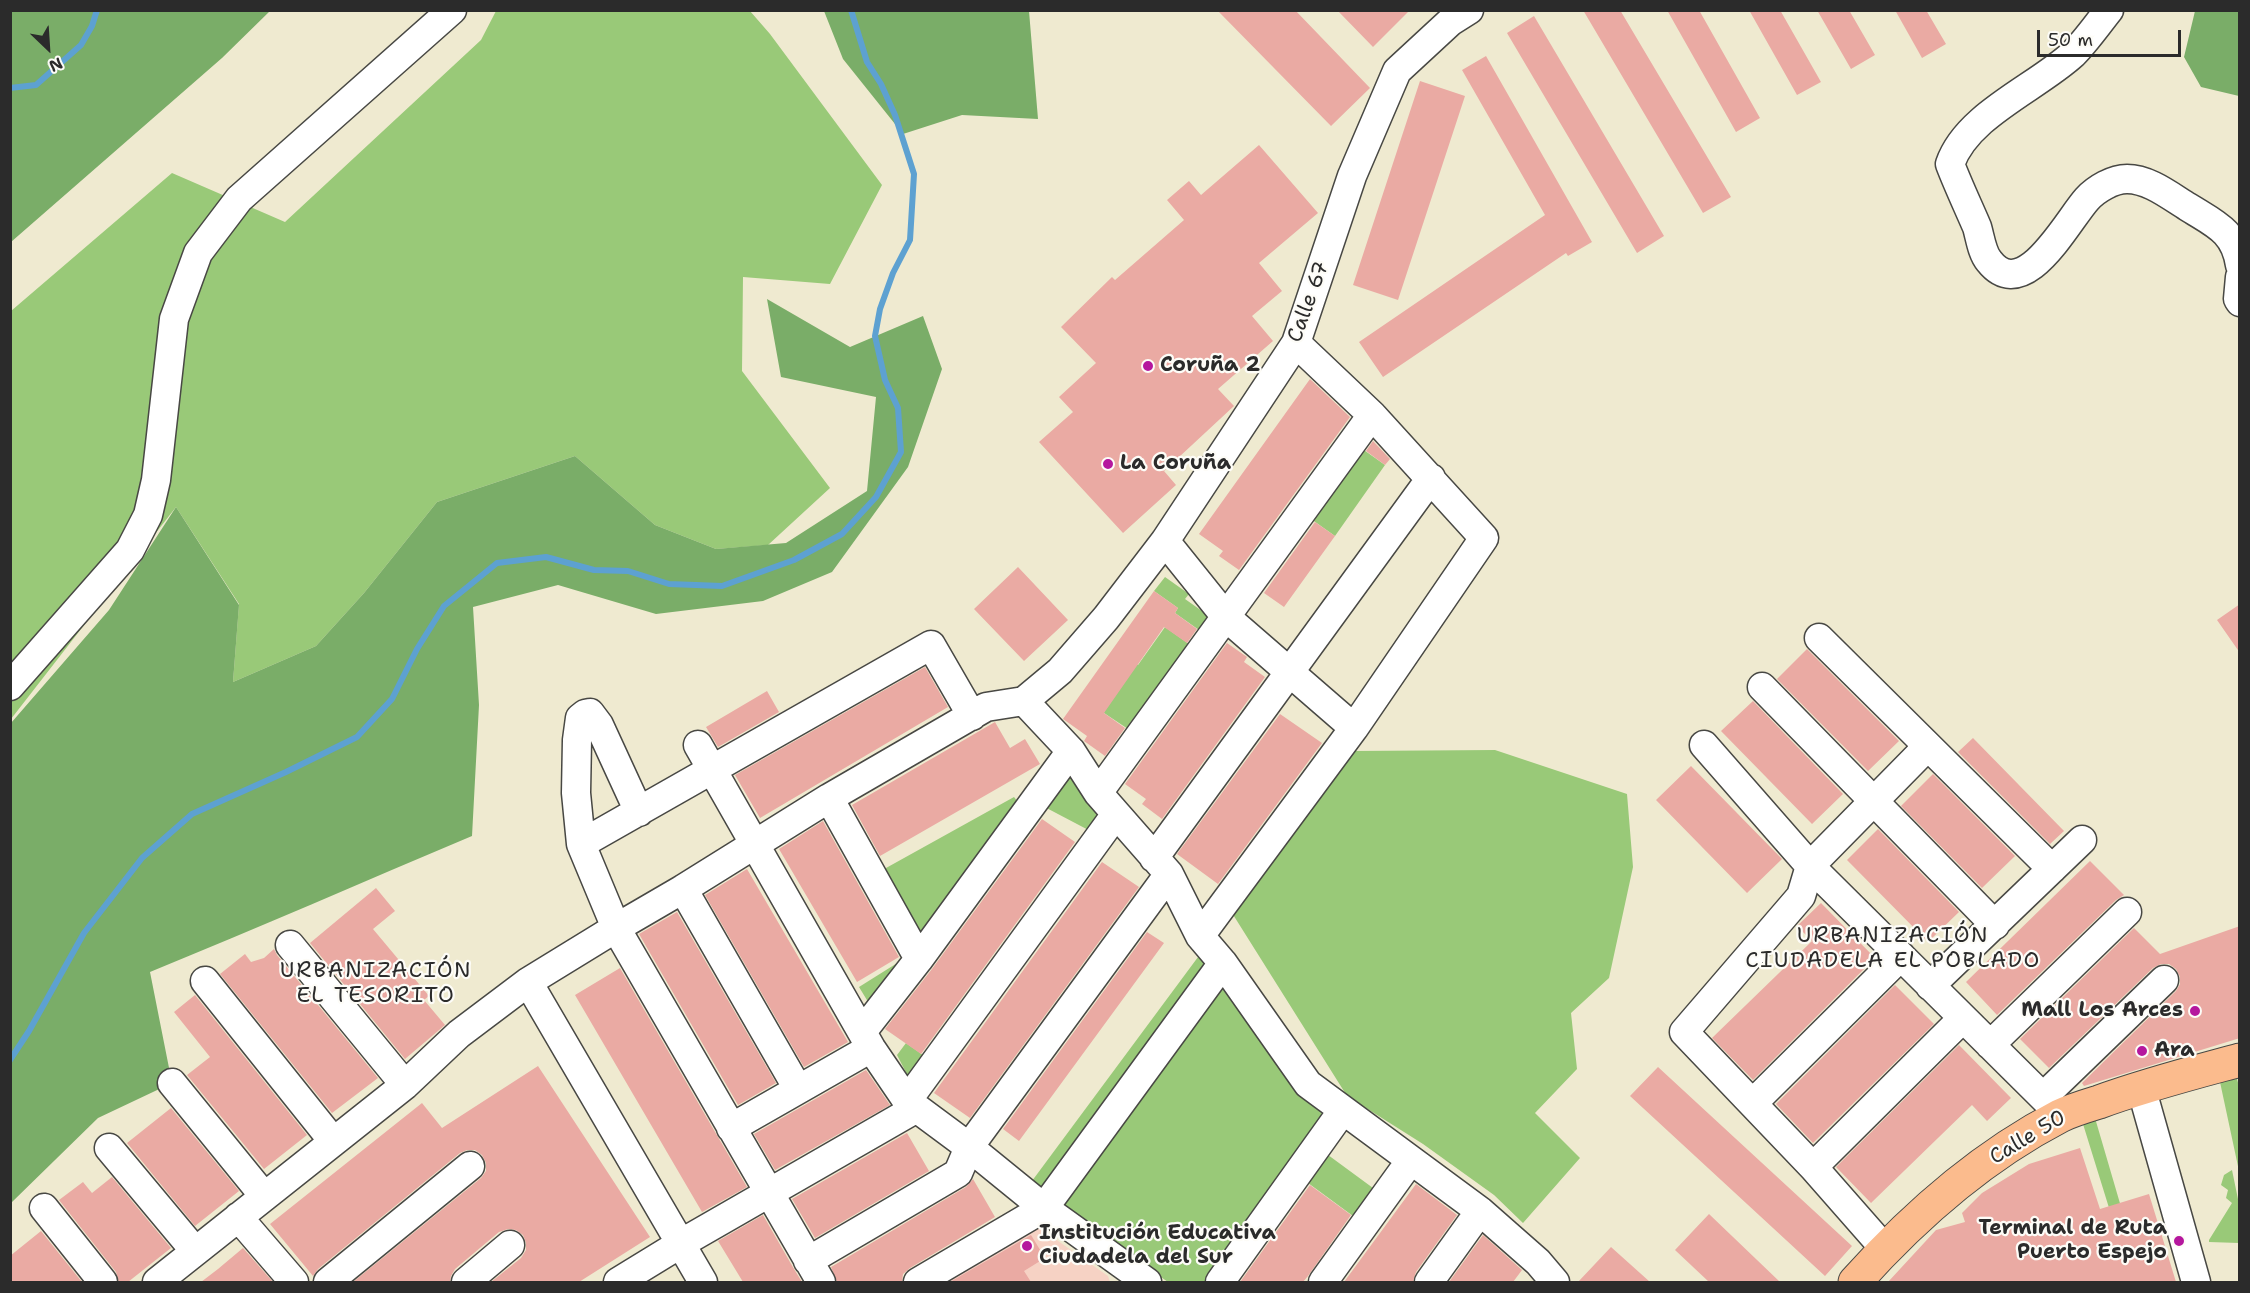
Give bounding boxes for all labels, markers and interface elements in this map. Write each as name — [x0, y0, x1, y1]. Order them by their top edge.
north arrow — [18, 18, 78, 78]
scale bar — [2040, 18, 2184, 56]
text: 50 m — [2048, 28, 2093, 52]
text: N — [46, 53, 66, 77]
street label: Calle 67 — [1283, 258, 1335, 346]
place label: Coruña 2 — [1160, 353, 1260, 379]
marker: Coruña 2 — [1141, 359, 1155, 373]
place label: La Coruña — [1120, 451, 1231, 477]
marker: La Coruña — [1101, 457, 1115, 471]
district label: URBANIZACIÓN CIUDADELA EL POBLADO — [1745, 923, 2041, 974]
district label: URBANIZACIÓN EL TESORITO — [280, 958, 472, 1010]
place label: Mall Los Arces — [2021, 998, 2183, 1024]
marker: Mall Los Arces — [2188, 1004, 2202, 1018]
place label: Ara — [2154, 1038, 2195, 1064]
marker: Ara — [2135, 1044, 2149, 1058]
street label: Calle 50 — [1985, 1105, 2071, 1171]
place label: Terminal de Ruta Puerto Espejo — [1978, 1216, 2167, 1266]
place label: Institución Educativa Ciudadela del Sur — [1039, 1221, 1276, 1271]
marker: Terminal de Ruta Puerto Espejo — [2172, 1234, 2186, 1248]
marker: Institución Educativa Ciudadela del Sur — [1020, 1239, 1034, 1253]

